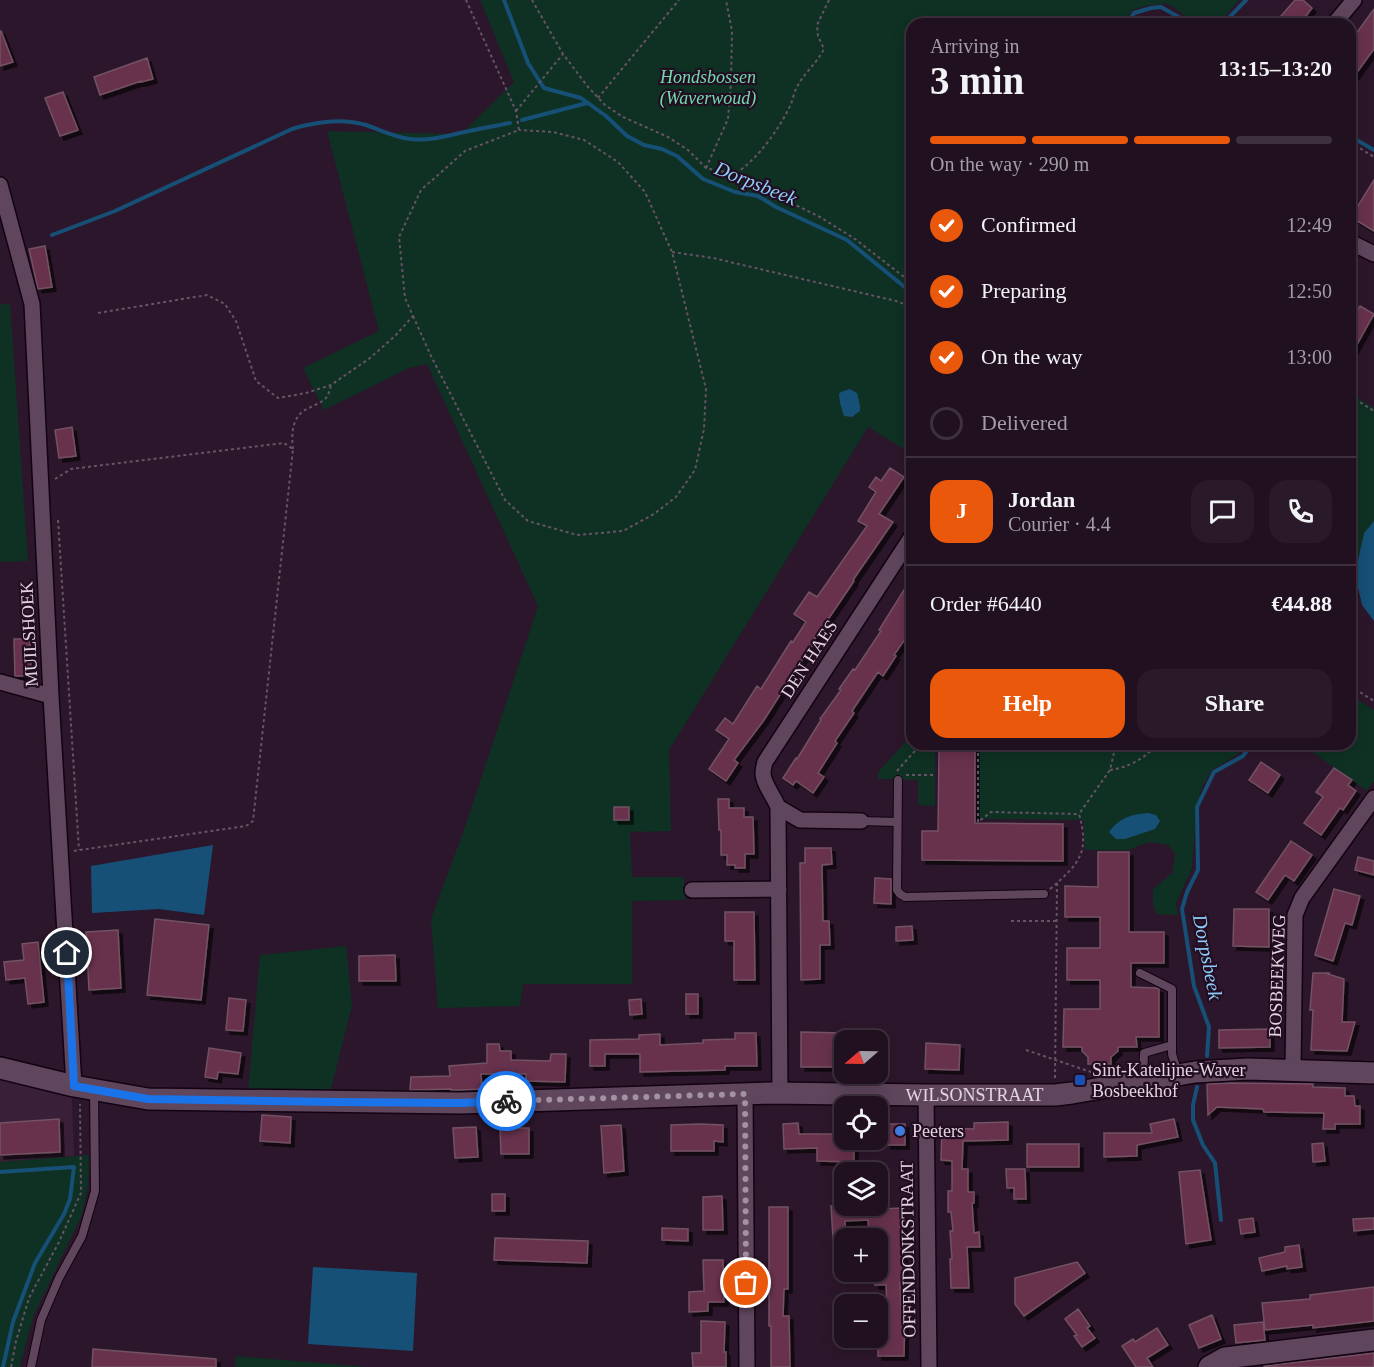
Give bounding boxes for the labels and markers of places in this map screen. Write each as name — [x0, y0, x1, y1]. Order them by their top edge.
pin — [41, 927, 92, 978]
place label: Sint-Katelijne-Waver Bosbeekhof — [1092, 1060, 1246, 1101]
marker: Sint-Katelijne-Waver Bosbeekhof — [1073, 1073, 1087, 1087]
place label: Peeters — [912, 1121, 964, 1141]
marker: Peeters — [893, 1124, 907, 1138]
pin — [720, 1257, 771, 1308]

